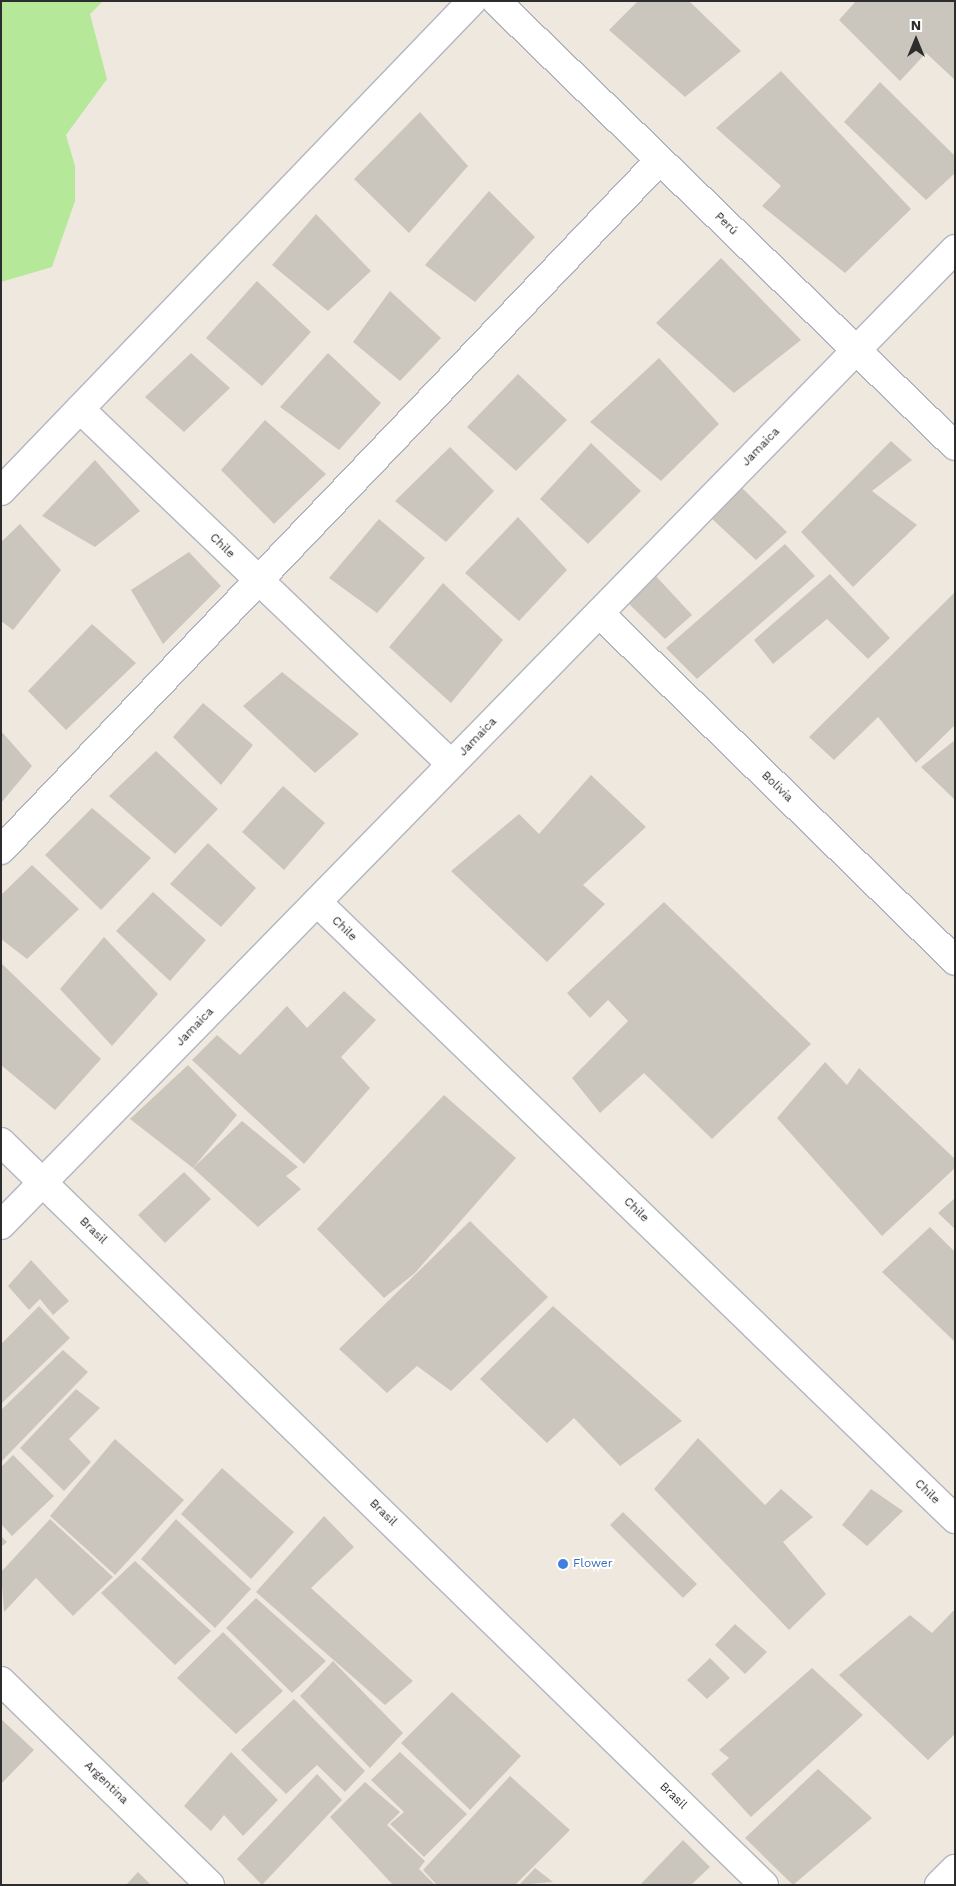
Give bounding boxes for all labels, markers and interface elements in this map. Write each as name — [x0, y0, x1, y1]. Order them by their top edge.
north arrow — [891, 15, 941, 65]
text: N — [911, 17, 921, 33]
street label: Perú — [711, 210, 741, 238]
street label: Jamaica — [739, 425, 783, 469]
street label: Chile — [206, 531, 238, 561]
street label: Jamaica — [456, 715, 500, 759]
street label: Bolivia — [758, 769, 796, 805]
street label: Chile — [328, 914, 360, 944]
street label: Jamaica — [173, 1005, 217, 1049]
street label: Chile — [620, 1195, 652, 1225]
street label: Brasil — [76, 1215, 110, 1247]
street label: Chile — [911, 1477, 943, 1507]
street label: Brasil — [366, 1497, 400, 1529]
place label: Flower — [573, 1557, 613, 1571]
marker: Flower — [557, 1558, 569, 1570]
street label: Argentina — [81, 1759, 131, 1807]
street label: Brasil — [656, 1780, 690, 1812]

